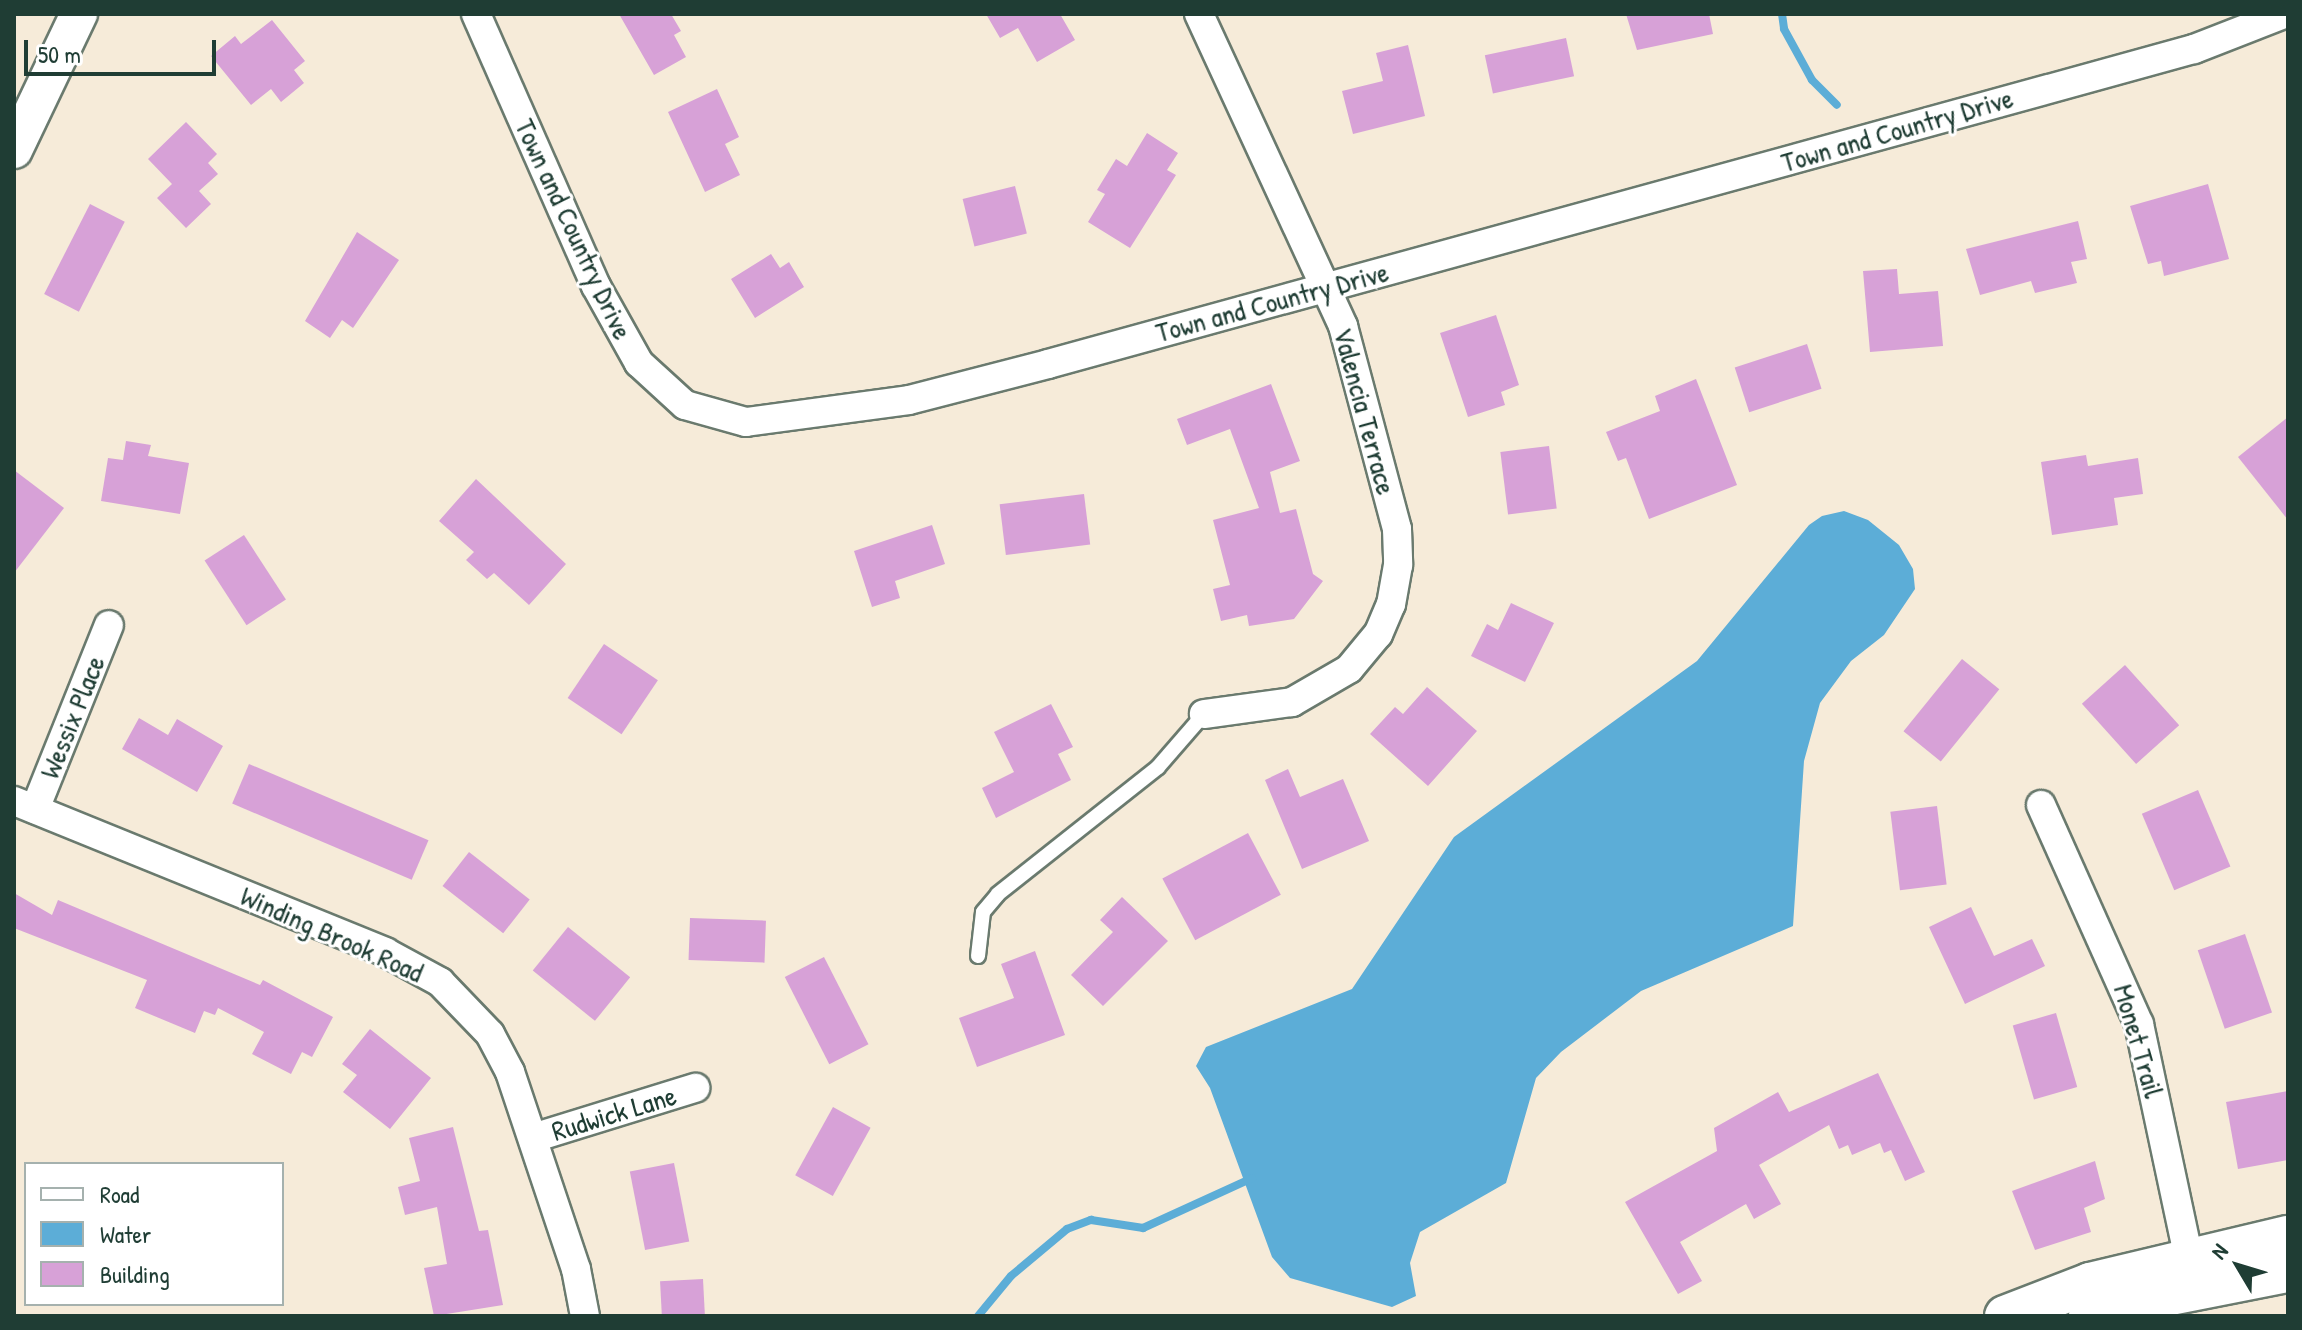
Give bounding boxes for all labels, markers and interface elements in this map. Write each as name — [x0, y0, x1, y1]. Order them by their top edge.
scale bar — [28, 24, 220, 74]
text: 50 m — [38, 38, 81, 70]
street label: Town and Country Drive — [1777, 81, 2017, 179]
street label: Town and Country Drive — [508, 113, 640, 345]
street label: Town and Country Drive — [1152, 255, 1392, 349]
street label: Valencia Terrace — [1327, 324, 1403, 498]
street label: Wessix Place — [32, 651, 112, 783]
street label: Winding Brook Road — [235, 879, 429, 989]
street label: Monet Trail — [2107, 980, 2171, 1102]
street label: Rudwick Lane — [548, 1078, 680, 1148]
legend — [24, 1162, 284, 1306]
text: Road — [100, 1178, 139, 1210]
text: Water — [100, 1218, 151, 1250]
north arrow — [2198, 1226, 2278, 1306]
text: N — [2204, 1237, 2235, 1265]
text: Building — [100, 1258, 170, 1290]

